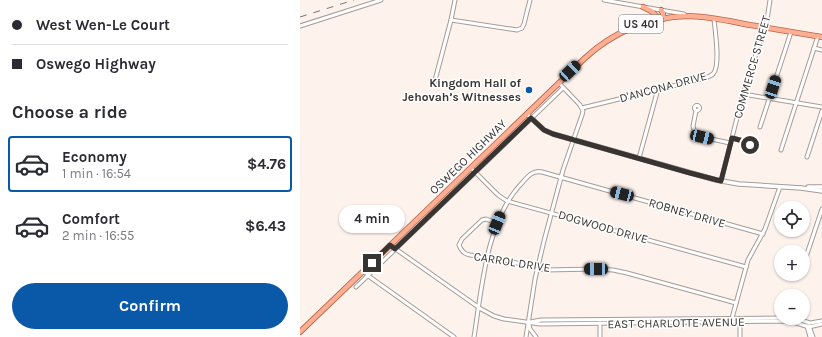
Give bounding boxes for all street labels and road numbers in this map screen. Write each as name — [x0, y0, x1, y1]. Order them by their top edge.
street label: COMMERCE STREET — [731, 14, 773, 120]
road number: US 401 — [619, 15, 663, 33]
street label: D'ANCONA DRIVE — [618, 69, 708, 105]
street label: OSWEGO HIGHWAY — [427, 116, 510, 197]
street label: ROBNEY DRIVE — [647, 195, 727, 231]
street label: DOGWOOD DRIVE — [557, 208, 649, 246]
street label: CARROL DRIVE — [473, 249, 551, 275]
street label: EAST CHARLOTTE AVENUE — [607, 315, 745, 331]

